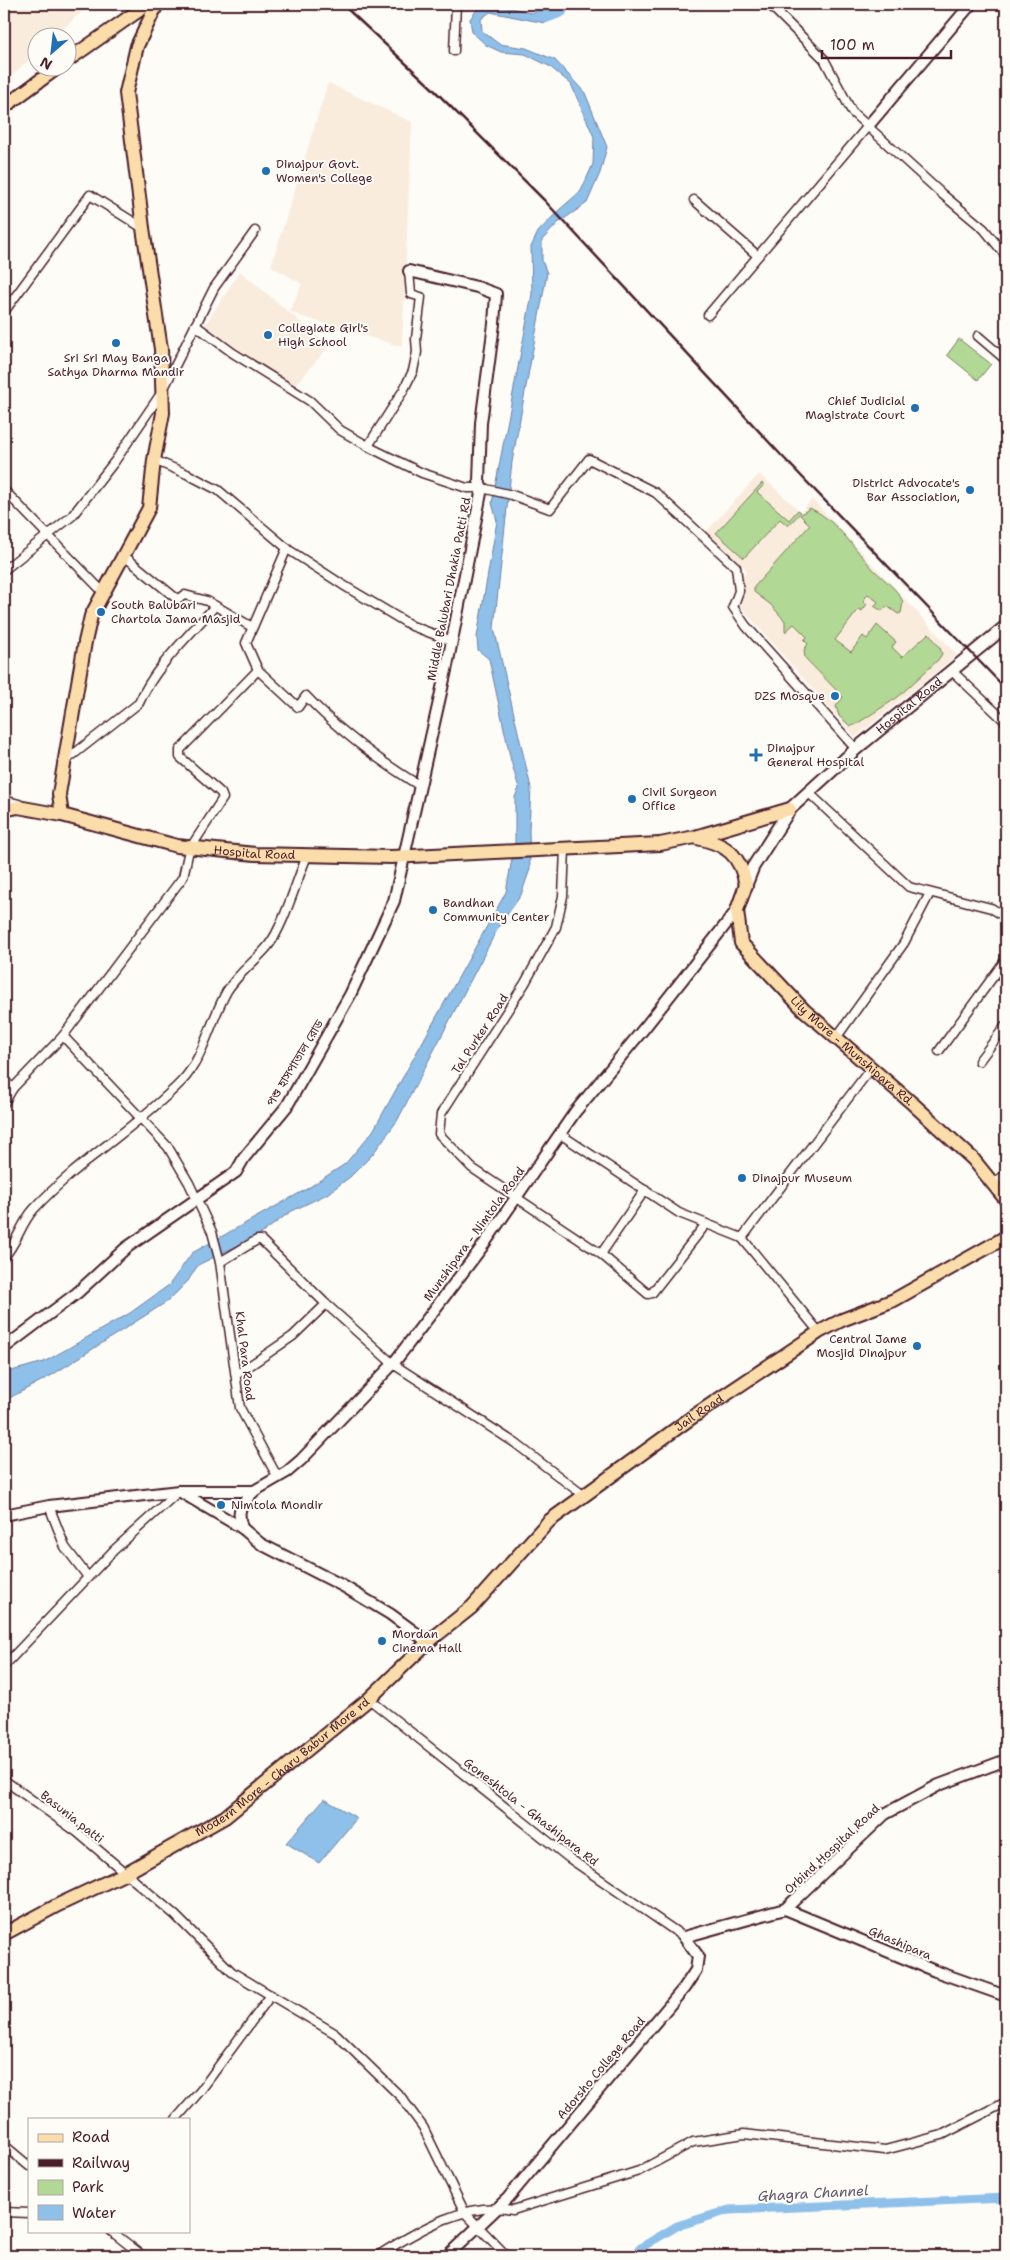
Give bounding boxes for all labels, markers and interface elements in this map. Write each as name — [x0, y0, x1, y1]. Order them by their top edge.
north arrow — [28, 28, 78, 78]
scale bar — [822, 28, 951, 60]
text: 100 m — [830, 35, 875, 55]
text: N — [37, 53, 55, 74]
place label: Dinajpur Govt. Women's College — [276, 156, 373, 186]
marker: Dinajpur Govt. Women's College — [260, 165, 272, 177]
place label: Collegiate Girl's High School — [278, 320, 369, 350]
marker: Collegiate Girl's High School — [262, 329, 274, 341]
marker: Sri Sri May Banga Sathya Dharma Mandir — [110, 337, 122, 349]
place label: Sri Sri May Banga Sathya Dharma Mandir — [48, 350, 185, 380]
place label: Chief Judicial Magistrate Court — [805, 393, 905, 423]
marker: Chief Judicial Magistrate Court — [909, 402, 921, 414]
place label: District Advocate's Bar Association, — [852, 475, 960, 505]
marker: District Advocate's Bar Association, — [964, 484, 976, 496]
street label: Middle Balubari Dhakia Patti Rd — [423, 495, 475, 682]
place label: South Balubari Chartola Jama Masjid — [111, 597, 241, 627]
marker: South Balubari Chartola Jama Masjid — [95, 606, 107, 618]
street label: Hospital Road — [872, 673, 946, 738]
place label: DZS Mosque — [754, 688, 825, 704]
marker: DZS Mosque — [829, 690, 841, 702]
place label: Dinajpur General Hospital — [767, 740, 864, 770]
marker: Dinajpur General Hospital — [749, 748, 763, 762]
place label: Civil Surgeon Office — [642, 784, 717, 814]
marker: Civil Surgeon Office — [626, 793, 638, 805]
street label: Hospital Road — [213, 842, 296, 863]
place label: Bandhan Community Center — [443, 895, 550, 925]
marker: Bandhan Community Center — [427, 904, 439, 916]
street label: Tal Purker Road — [448, 990, 512, 1077]
street label: Lily More - Munshipara Rd. — [787, 993, 917, 1109]
street label: পশু হাসপাতাল রোড — [263, 1016, 327, 1109]
street label: Munshipara - Nimtola Road — [420, 1163, 528, 1304]
place label: Dinajpur Museum — [752, 1170, 852, 1186]
marker: Dinajpur Museum — [736, 1172, 748, 1184]
street label: Khal Para Road — [232, 1310, 258, 1402]
place label: Central Jame Mosjid Dinajpur — [816, 1331, 907, 1361]
marker: Central Jame Mosjid Dinajpur — [911, 1340, 923, 1352]
street label: Jail Road — [671, 1390, 727, 1435]
place label: Nimtola Mondir — [231, 1497, 324, 1513]
marker: Nimtola Mondir — [215, 1499, 227, 1511]
place label: Mordan Cinema Hall — [392, 1626, 462, 1656]
marker: Mordan Cinema Hall — [376, 1635, 388, 1647]
street label: Modern More - Charu Babur More rd — [192, 1694, 373, 1840]
street label: Goneshtola - Ghashipara Rd — [460, 1754, 602, 1870]
street label: Basunia patti — [37, 1787, 107, 1847]
street label: Orbind Hospital Road — [781, 1800, 883, 1897]
street label: Ghashipara — [866, 1923, 934, 1964]
street label: Adorsho College Road — [553, 2013, 649, 2123]
legend — [28, 2118, 190, 2232]
text: Road — [72, 2127, 110, 2147]
text: Railway — [72, 2153, 130, 2173]
text: Park — [72, 2177, 104, 2197]
water label: Ghagra Channel — [757, 2181, 869, 2205]
text: Water — [72, 2203, 116, 2223]

